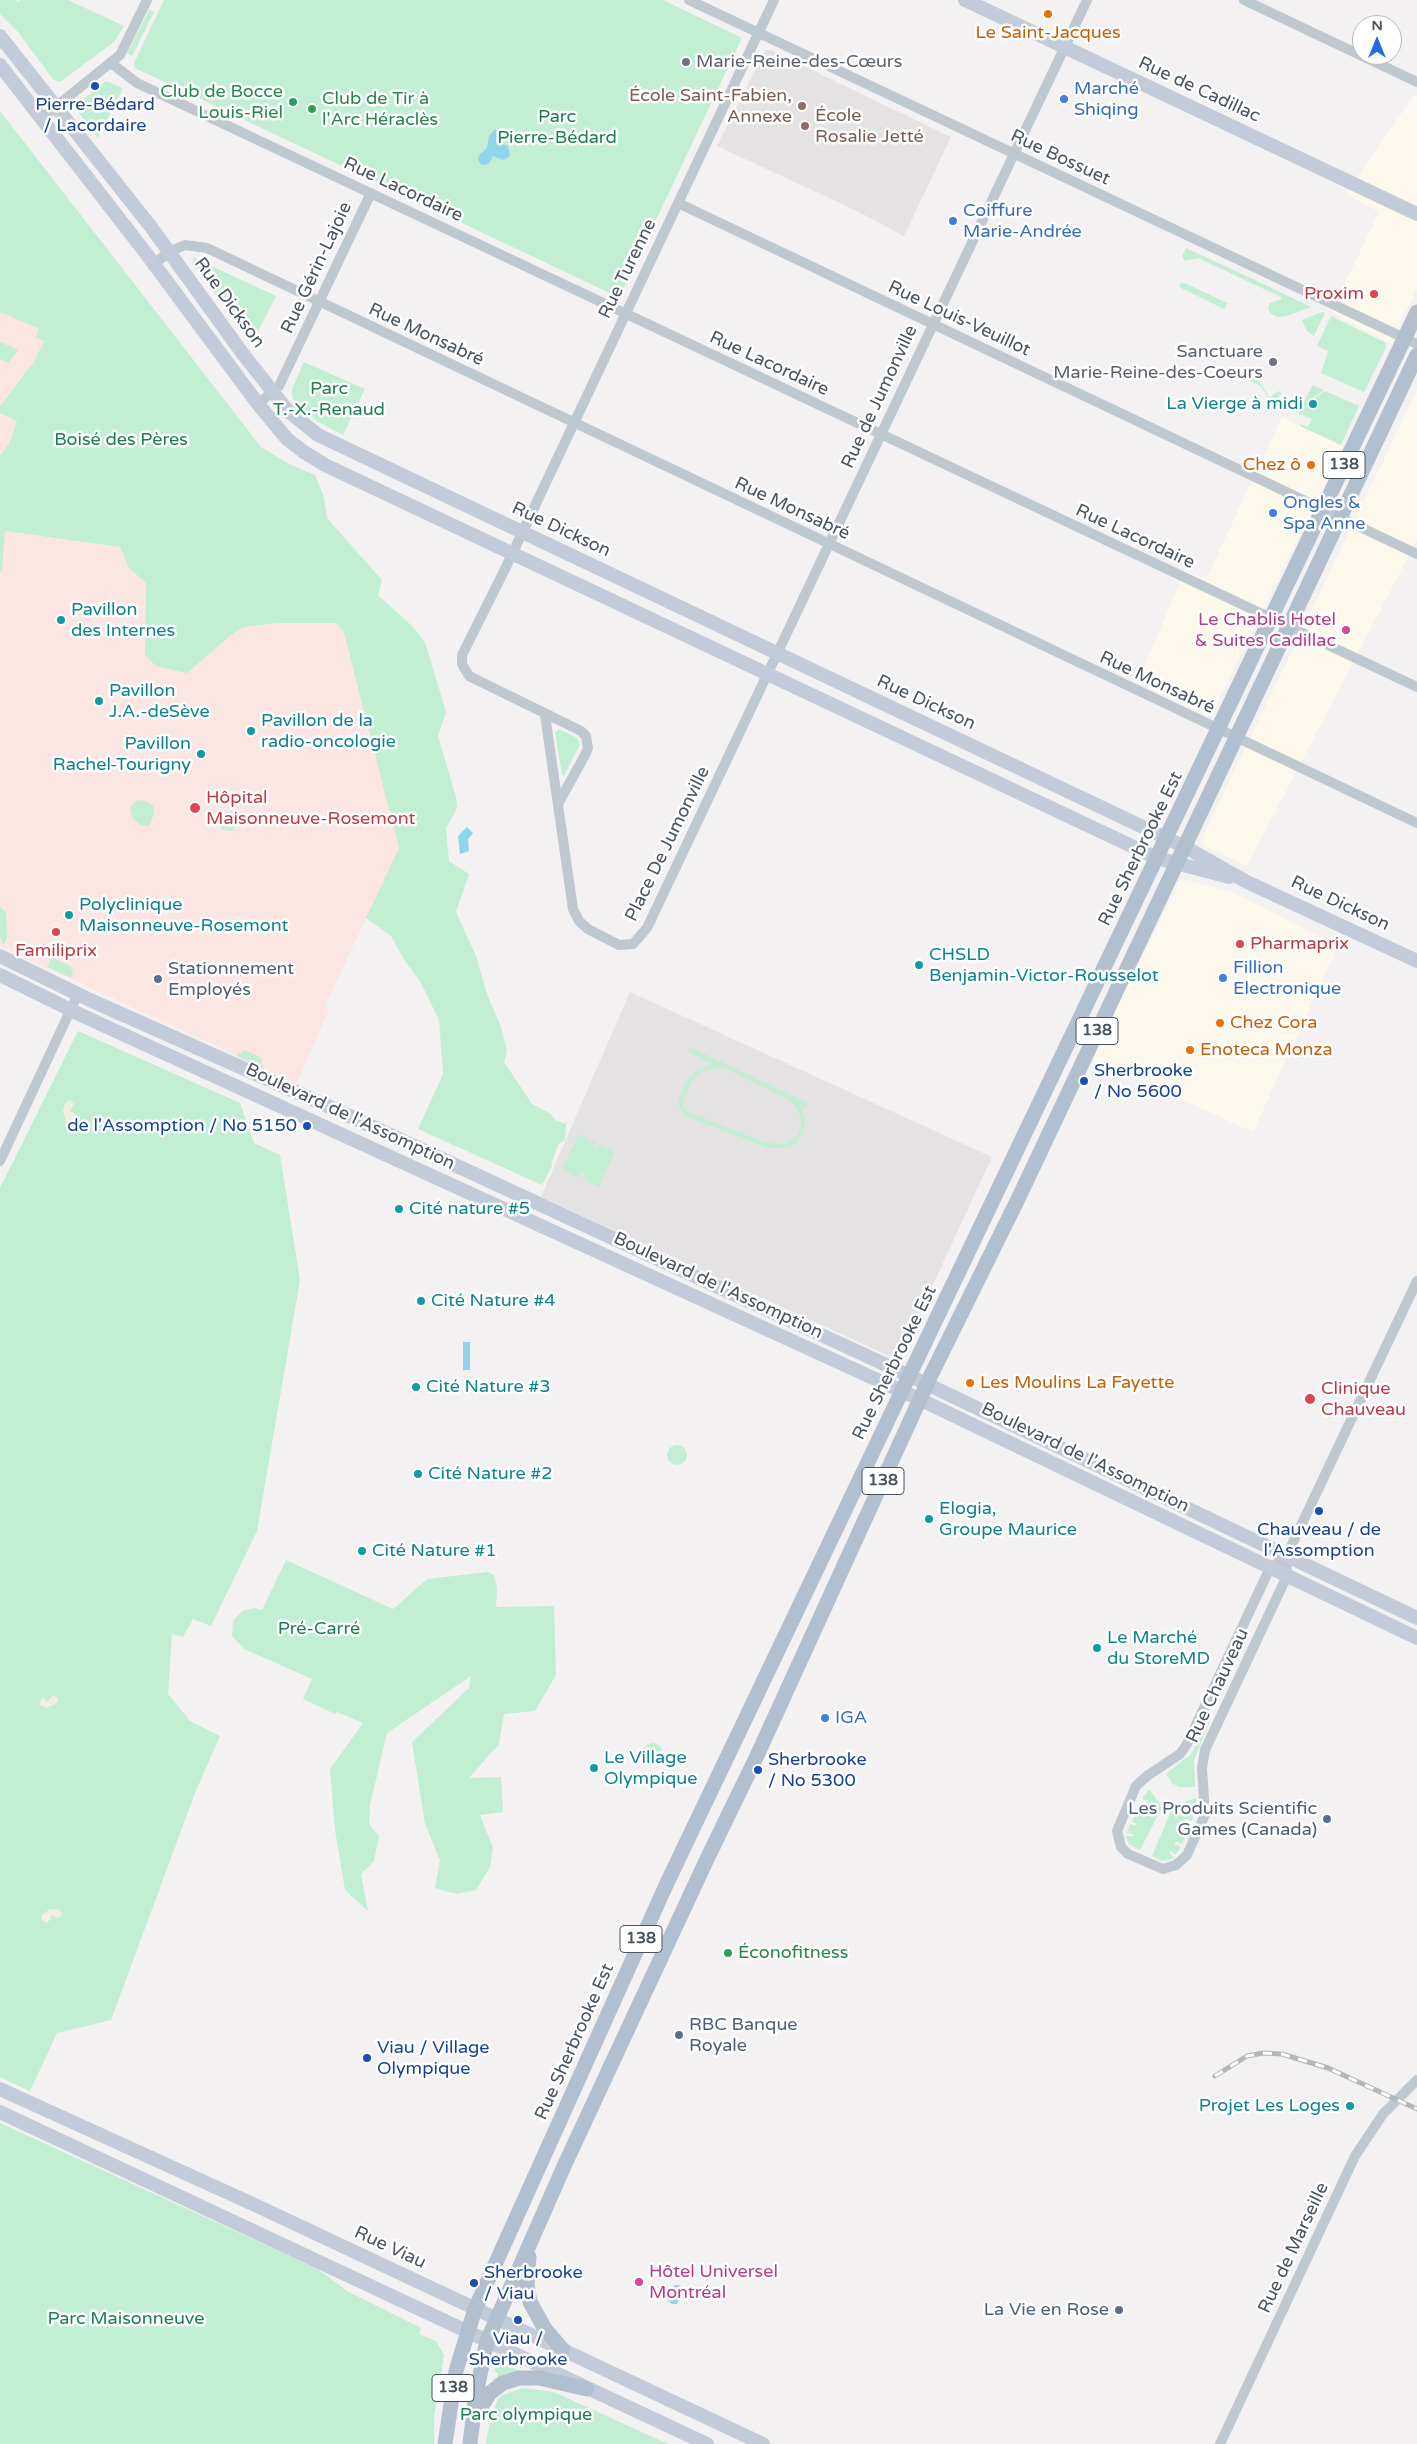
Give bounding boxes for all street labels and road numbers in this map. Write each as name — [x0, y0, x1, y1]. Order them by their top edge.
street label: Rue de Cadillac — [1135, 52, 1263, 128]
street label: Rue Bossuet — [1007, 126, 1113, 190]
street label: Rue Lacordaire — [340, 153, 466, 227]
street label: Rue Gérin-Lajoie — [277, 199, 357, 337]
street label: Rue Turenne — [595, 216, 661, 322]
street label: Rue Dickson — [189, 254, 269, 352]
street label: Rue Louis-Veuillot — [884, 277, 1034, 361]
street label: Rue Monsabré — [365, 299, 487, 371]
street label: Rue de Jumonville — [837, 322, 923, 472]
street label: Rue Lacordaire — [706, 327, 832, 401]
road number: 138 — [1323, 452, 1365, 478]
street label: Rue Monsabré — [731, 473, 853, 545]
street label: Rue Dickson — [508, 498, 614, 562]
street label: Rue Lacordaire — [1072, 500, 1198, 574]
street label: Rue Monsabré — [1096, 647, 1218, 719]
street label: Rue Dickson — [873, 671, 979, 735]
street label: Place De Jumonville — [621, 763, 715, 925]
street label: Rue Sherbrooke Est — [1094, 768, 1188, 930]
street label: Rue Dickson — [1287, 872, 1393, 936]
road number: 138 — [1076, 1018, 1118, 1044]
street label: Boulevard de l'Assomption — [242, 1059, 458, 1175]
street label: Boulevard de l'Assomption — [610, 1228, 826, 1344]
street label: Rue Sherbrooke Est — [848, 1282, 942, 1444]
street label: Boulevard de l'Assomption — [978, 1398, 1192, 1518]
road number: 138 — [862, 1468, 904, 1494]
street label: Rue Chauveau — [1182, 1625, 1254, 1747]
road number: 138 — [620, 1926, 662, 1952]
street label: Rue Sherbrooke Est — [531, 1960, 619, 2124]
street label: Rue de Marseille — [1254, 2179, 1334, 2317]
street label: Rue Viau — [351, 2222, 429, 2274]
road number: 138 — [432, 2374, 474, 2402]

